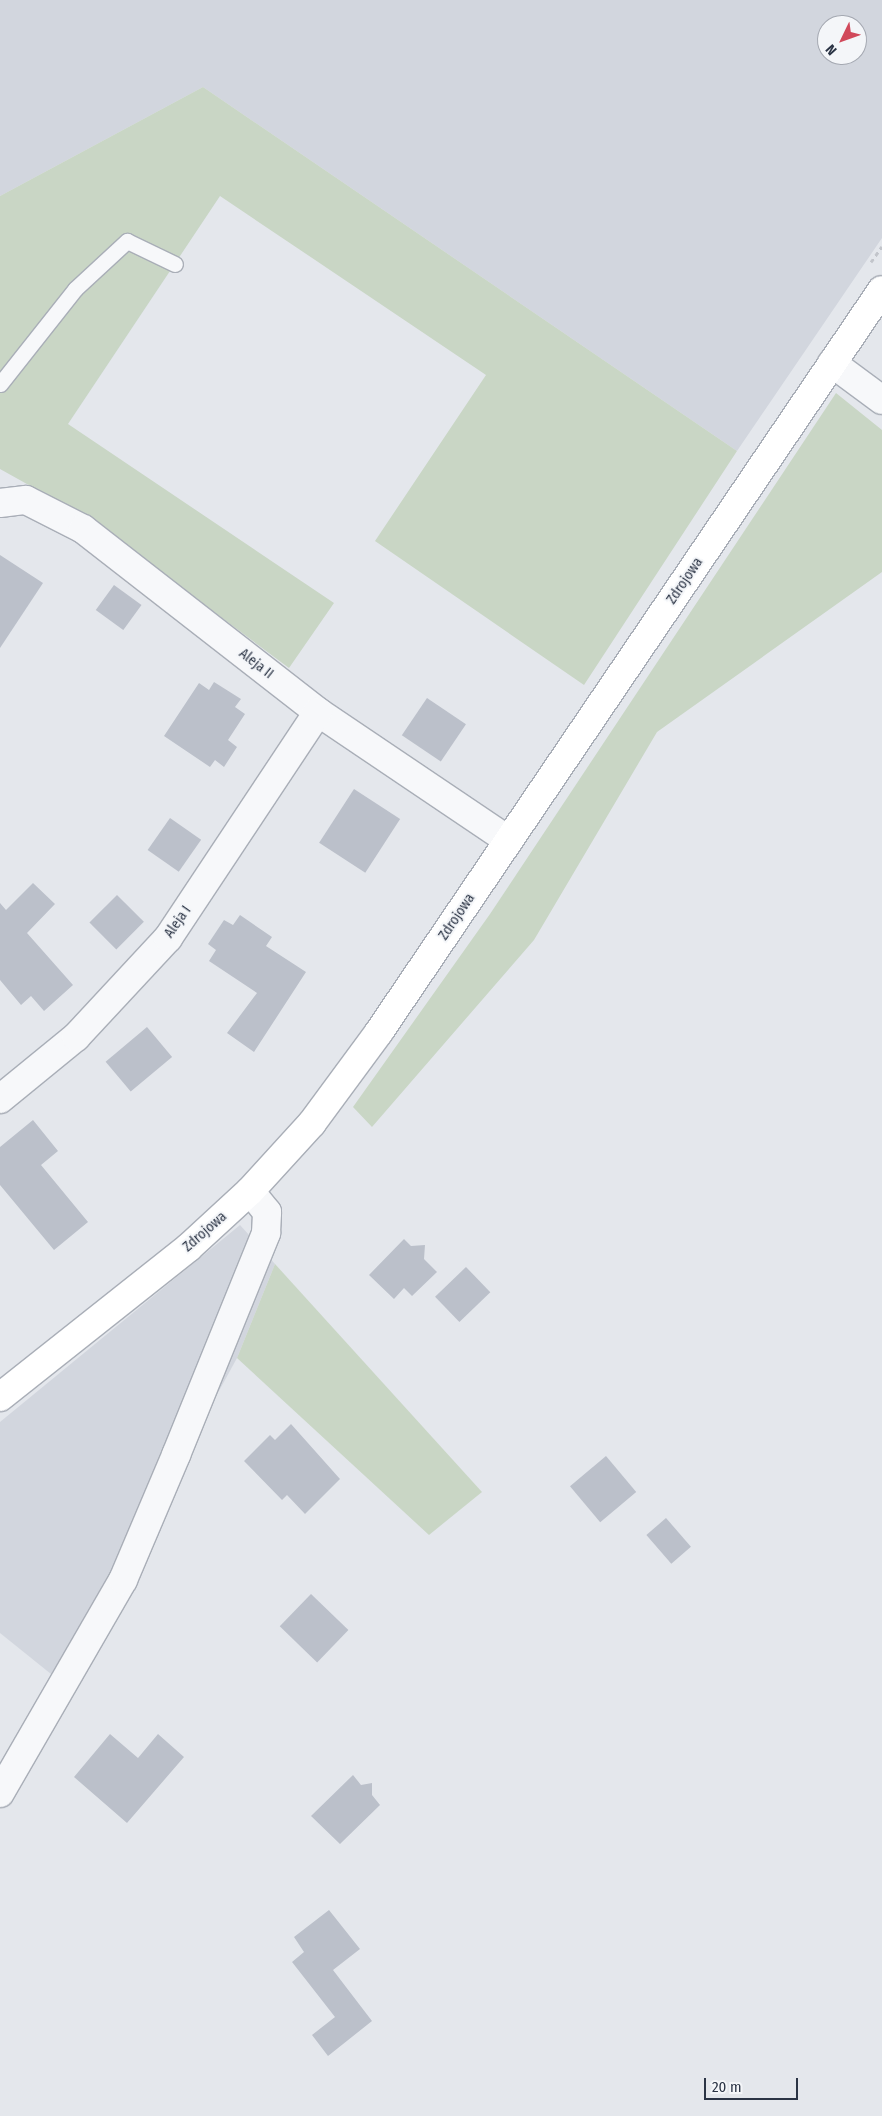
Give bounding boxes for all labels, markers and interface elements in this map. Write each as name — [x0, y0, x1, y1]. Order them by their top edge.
north arrow — [817, 15, 867, 65]
text: N — [822, 41, 840, 59]
street label: Zdrojowa — [663, 555, 707, 607]
street label: Aleja II — [235, 645, 277, 683]
street label: Zdrojowa — [435, 891, 479, 943]
street label: Aleja I — [161, 903, 195, 941]
street label: Zdrojowa — [180, 1208, 230, 1256]
scale bar — [707, 2068, 801, 2100]
text: 20 m — [712, 2078, 742, 2096]

